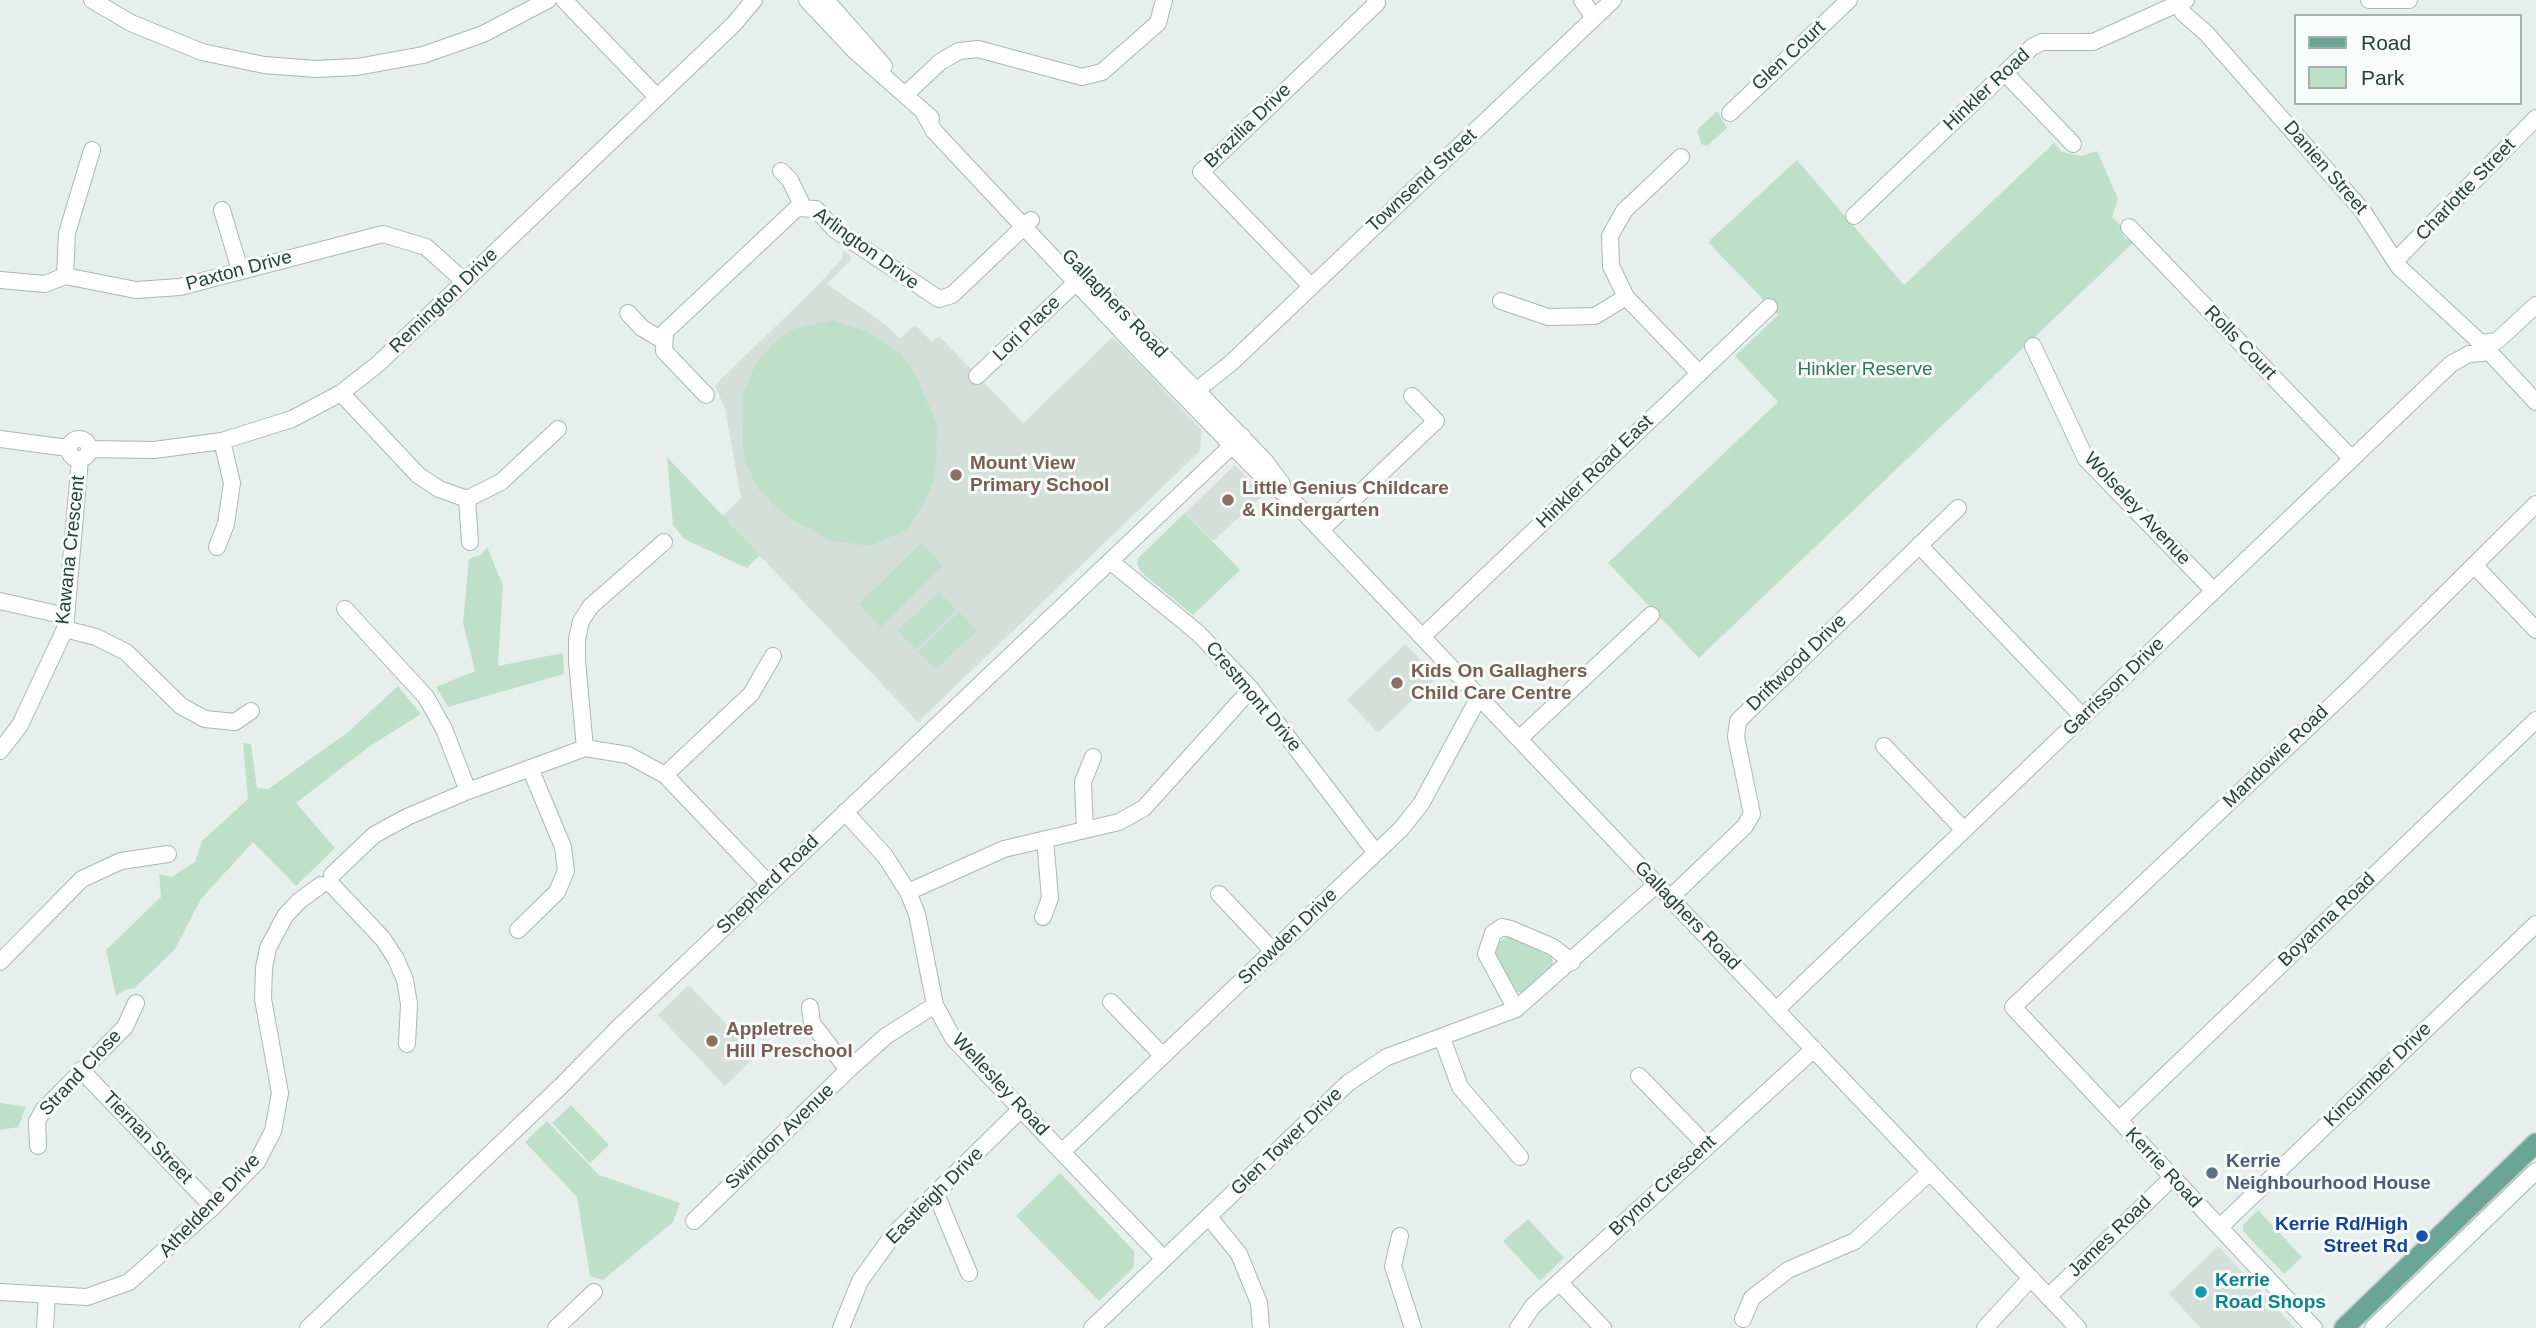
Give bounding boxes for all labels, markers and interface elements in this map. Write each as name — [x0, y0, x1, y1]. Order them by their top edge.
legend — [2294, 14, 2522, 105]
street label: Glen Court — [1748, 16, 1830, 96]
text: Road — [2361, 31, 2411, 54]
street label: Hinkler Road — [1939, 44, 2035, 136]
text: Park — [2361, 66, 2404, 89]
street label: Brazilia Drive — [1200, 79, 1296, 173]
street label: Danien Street — [2278, 117, 2372, 219]
street label: Townsend Street — [1362, 124, 1482, 238]
street label: Charlotte Street — [2412, 134, 2520, 246]
street label: Arlington Drive — [809, 203, 923, 295]
street label: Remington Drive — [385, 244, 503, 358]
street label: Gallaghers Road — [1056, 245, 1172, 363]
street label: Paxton Drive — [184, 246, 294, 296]
street label: Lori Place — [989, 291, 1065, 367]
street label: Rolls Court — [2199, 301, 2281, 385]
park label: Hinkler Reserve — [1797, 359, 1933, 381]
street label: Hinkler Road East — [1532, 411, 1658, 533]
street label: Wolseley Avenue — [2079, 448, 2195, 570]
place label: Mount View Primary School — [970, 453, 1109, 497]
marker: Mount View Primary School — [948, 467, 964, 483]
street label: Kawana Crescent — [52, 474, 90, 626]
place label: Little Genius Childcare & Kindergarten — [1242, 478, 1449, 522]
marker: Little Genius Childcare & Kindergarten — [1220, 492, 1236, 508]
street label: Driftwood Drive — [1742, 610, 1852, 716]
street label: Garrisson Drive — [2059, 633, 2169, 741]
street label: Crestmont Drive — [1200, 637, 1306, 757]
place label: Kids On Gallaghers Child Care Centre — [1411, 661, 1587, 705]
marker: Kids On Gallaghers Child Care Centre — [1389, 675, 1405, 691]
street label: Mandowie Road — [2219, 701, 2333, 813]
street label: Shepherd Road — [712, 831, 824, 939]
street label: Gallaghers Road — [1629, 857, 1745, 975]
street label: Boyanna Road — [2274, 868, 2380, 972]
street label: Snowden Drive — [1234, 884, 1342, 990]
street label: Kincumber Drive — [2320, 1018, 2436, 1132]
place label: Appletree Hill Preschool — [726, 1019, 853, 1063]
street label: Strand Close — [35, 1025, 127, 1121]
street label: Wellesley Road — [947, 1029, 1053, 1141]
marker: Appletree Hill Preschool — [704, 1033, 720, 1049]
street label: Swindon Avenue — [721, 1079, 839, 1195]
street label: Glen Tower Drive — [1227, 1083, 1347, 1201]
street label: Tiernan Street — [97, 1087, 197, 1189]
street label: Kerrie Road — [2120, 1123, 2206, 1213]
street label: Brynor Crescent — [1605, 1131, 1721, 1241]
street label: Eastleigh Drive — [882, 1143, 988, 1249]
street label: Atheldene Drive — [155, 1149, 265, 1263]
place label: Kerrie Neighbourhood House — [2226, 1151, 2431, 1195]
marker: Kerrie Neighbourhood House — [2204, 1165, 2220, 1181]
street label: James Road — [2064, 1192, 2156, 1282]
place label: Kerrie Rd/High Street Rd — [2275, 1214, 2408, 1258]
marker: Kerrie Rd/High Street Rd — [2414, 1228, 2430, 1244]
place label: Kerrie Road Shops — [2215, 1270, 2326, 1314]
marker: Kerrie Road Shops — [2193, 1284, 2209, 1300]

